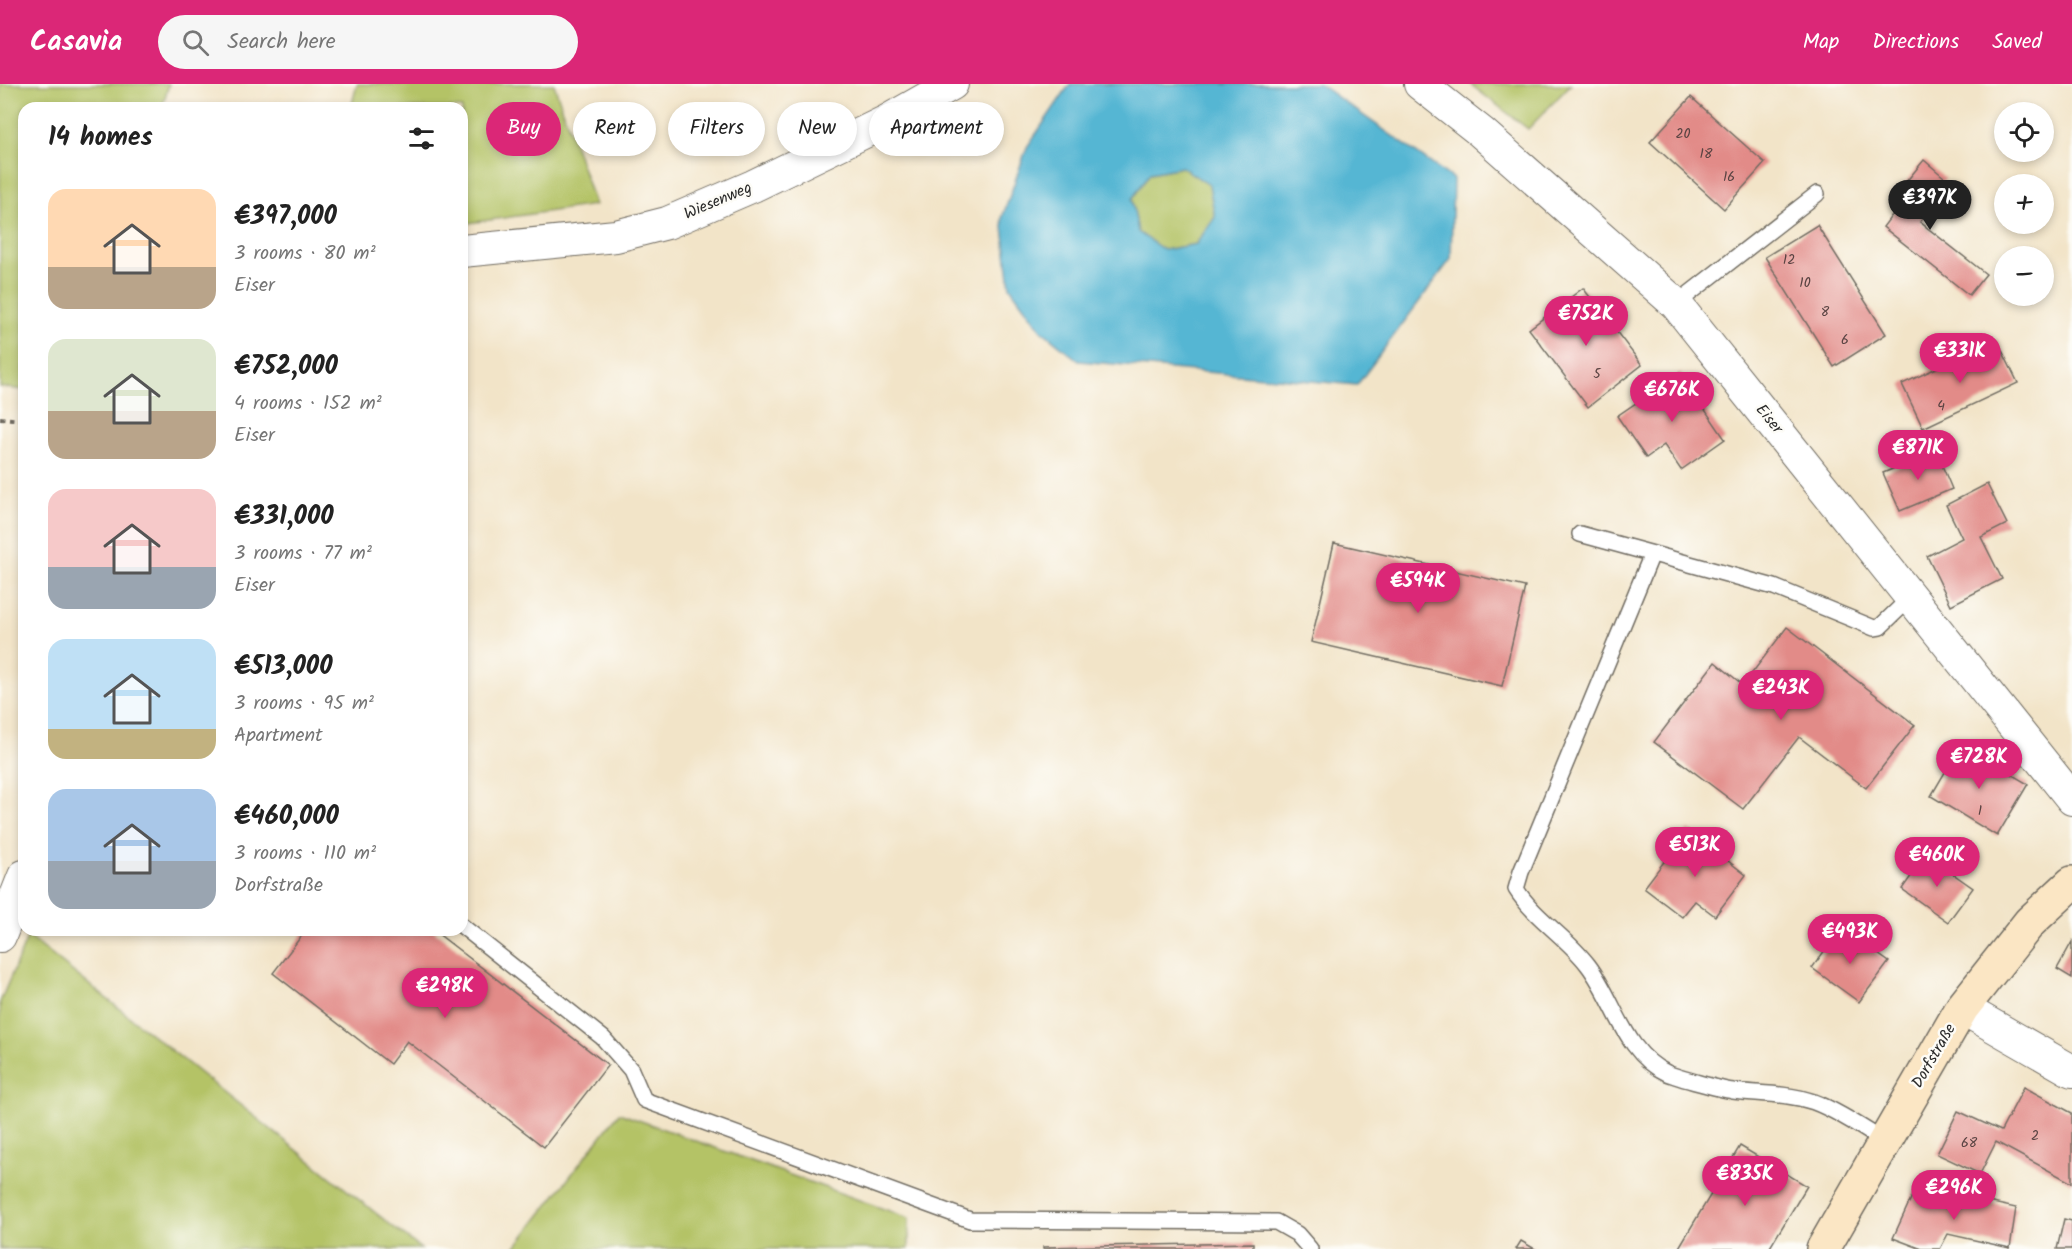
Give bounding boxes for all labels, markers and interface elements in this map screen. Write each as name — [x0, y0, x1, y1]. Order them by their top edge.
search box — [158, 15, 578, 69]
text: Casavia — [30, 20, 122, 65]
text: Search here — [227, 25, 336, 60]
icon: search — [179, 26, 212, 59]
text: Map — [1803, 26, 1839, 59]
text: Directions — [1872, 26, 1959, 59]
text: Saved — [1992, 26, 2042, 59]
chip: Buy — [486, 102, 561, 156]
chip: Rent — [573, 102, 656, 156]
chip: Filters — [668, 102, 765, 156]
chip: New — [777, 102, 857, 156]
chip: Apartment — [869, 102, 1004, 156]
map controls — [1994, 102, 2054, 306]
button: locate — [1994, 102, 2054, 162]
text: 14 homes — [48, 117, 153, 159]
icon: filters — [405, 122, 438, 155]
house number: 20 — [1675, 123, 1691, 145]
house number: 18 — [1700, 143, 1713, 165]
house number: 16 — [1723, 166, 1735, 188]
button: + — [1994, 174, 2054, 234]
street label: Wiesenweg — [680, 175, 756, 227]
pin: €397K — [1888, 180, 1972, 231]
text: €397K — [1902, 183, 1958, 215]
text: €397,000 — [234, 196, 337, 238]
icon: home — [96, 213, 168, 285]
text: 3 rooms · 80 m² — [234, 238, 376, 270]
button: − — [1994, 246, 2054, 306]
house number: 12 — [1783, 249, 1795, 271]
text: Eiser — [234, 270, 275, 302]
house number: 10 — [1799, 272, 1811, 294]
pin: €752K — [1544, 296, 1628, 347]
text: €752K — [1558, 299, 1614, 331]
house number: 8 — [1821, 301, 1830, 323]
house number: 6 — [1841, 329, 1849, 351]
pin: €331K — [1918, 333, 2002, 384]
text: €331K — [1934, 336, 1986, 368]
text: €752,000 — [234, 346, 338, 388]
icon: home — [96, 363, 168, 435]
house number: 5 — [1593, 363, 1602, 385]
pin: €676K — [1630, 372, 1714, 423]
text: €676K — [1644, 375, 1700, 407]
text: 4 rooms · 152 m² — [234, 388, 382, 420]
house number: 4 — [1937, 395, 1945, 417]
street label: Eiser — [1749, 399, 1790, 441]
text: Eiser — [234, 420, 275, 452]
pin: €871K — [1876, 430, 1960, 481]
text: €871K — [1892, 433, 1944, 465]
text: €331,000 — [234, 496, 334, 538]
icon: home — [96, 513, 168, 585]
text: 3 rooms · 77 m² — [234, 538, 372, 570]
pin: €594K — [1376, 563, 1460, 614]
text: €594K — [1390, 566, 1446, 598]
text: Eiser — [234, 570, 275, 602]
text: €513,000 — [234, 646, 333, 688]
icon: home — [96, 663, 168, 735]
pin: €243K — [1739, 670, 1823, 721]
text: €243K — [1752, 673, 1810, 705]
text: 3 rooms · 95 m² — [234, 688, 374, 720]
text: Apartment — [234, 720, 323, 752]
pin: €728K — [1937, 739, 2021, 790]
text: €728K — [1950, 742, 2008, 774]
text: €460,000 — [234, 796, 339, 838]
house number: 1 — [1978, 800, 1982, 822]
icon: home — [96, 813, 168, 885]
pin: €513K — [1653, 827, 1737, 878]
text: €513K — [1669, 830, 1721, 862]
pin: €460K — [1895, 837, 1979, 888]
text: 3 rooms · 110 m² — [234, 838, 376, 870]
text: €460K — [1909, 840, 1965, 872]
text: Dorfstraße — [234, 870, 323, 902]
pin: €493K — [1808, 914, 1892, 965]
text: €493K — [1822, 917, 1878, 949]
pin: €298K — [403, 968, 487, 1019]
text: €298K — [416, 971, 474, 1003]
street label: Dorfstraße — [1905, 1019, 1963, 1093]
house number: 2 — [2031, 1125, 2039, 1147]
house number: 68 — [1961, 1132, 1978, 1154]
pin: €835K — [1703, 1156, 1787, 1207]
text: €835K — [1716, 1159, 1774, 1191]
pin: €296K — [1912, 1170, 1996, 1221]
text: €296K — [1925, 1173, 1983, 1205]

